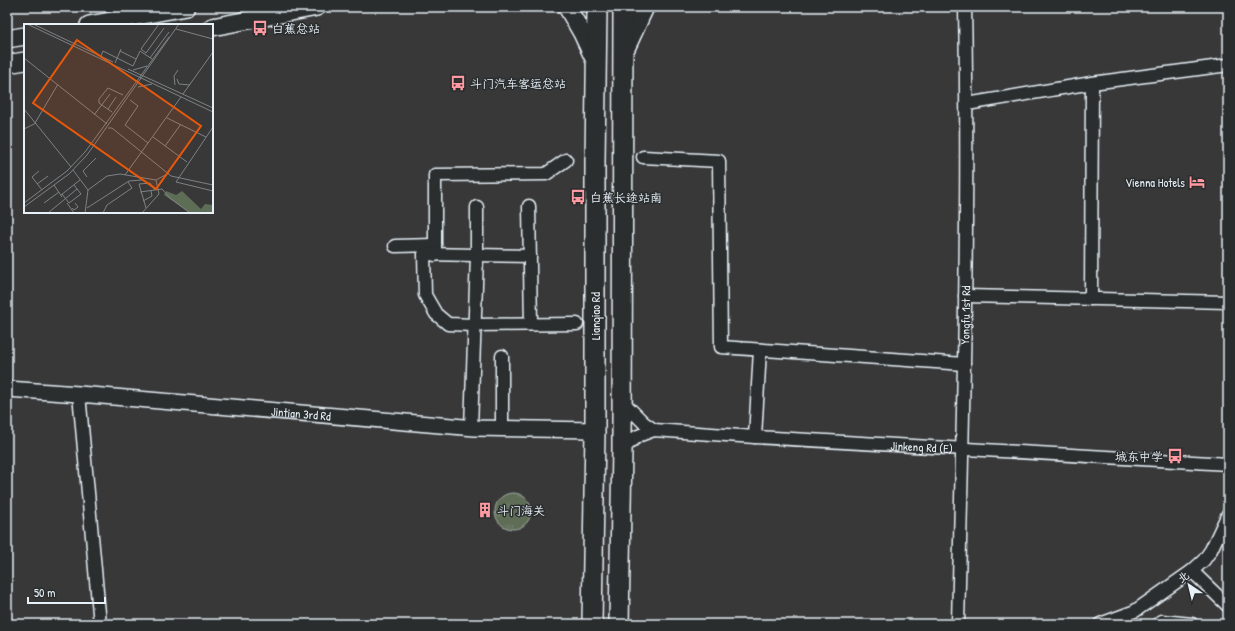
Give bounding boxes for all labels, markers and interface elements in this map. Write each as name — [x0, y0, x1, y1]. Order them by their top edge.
bus stop icon: 白蕉总站 — [251, 19, 269, 37]
place label: 白蕉总站 — [272, 20, 320, 37]
inset map — [24, 24, 213, 213]
bus stop icon: 斗门汽车客运总站 — [449, 74, 467, 92]
place label: 斗门汽车客运总站 — [470, 75, 566, 92]
hotel icon: Vienna Hotels — [1188, 173, 1206, 191]
place label: Vienna Hotels — [1125, 174, 1185, 191]
bus stop icon: 白蕉长途站南 — [569, 188, 587, 206]
place label: 白蕉长途站南 — [590, 189, 662, 206]
street label: Yongfu 1st Rd — [956, 285, 974, 345]
street label: Lianqiao Rd — [587, 292, 604, 340]
street label: Jintian 3rd Rd — [270, 402, 332, 424]
street label: Jinkeng Rd (E) — [890, 436, 953, 457]
bus stop icon: 城东中学 — [1166, 447, 1184, 465]
place label: 城东中学 — [1115, 448, 1163, 465]
building icon: 斗门海关 — [476, 501, 494, 519]
place label: 斗门海关 — [497, 502, 545, 519]
north arrow — [1169, 565, 1209, 605]
text: 北 — [1175, 568, 1192, 586]
scale bar — [28, 579, 105, 605]
text: 50 m — [34, 584, 55, 601]

